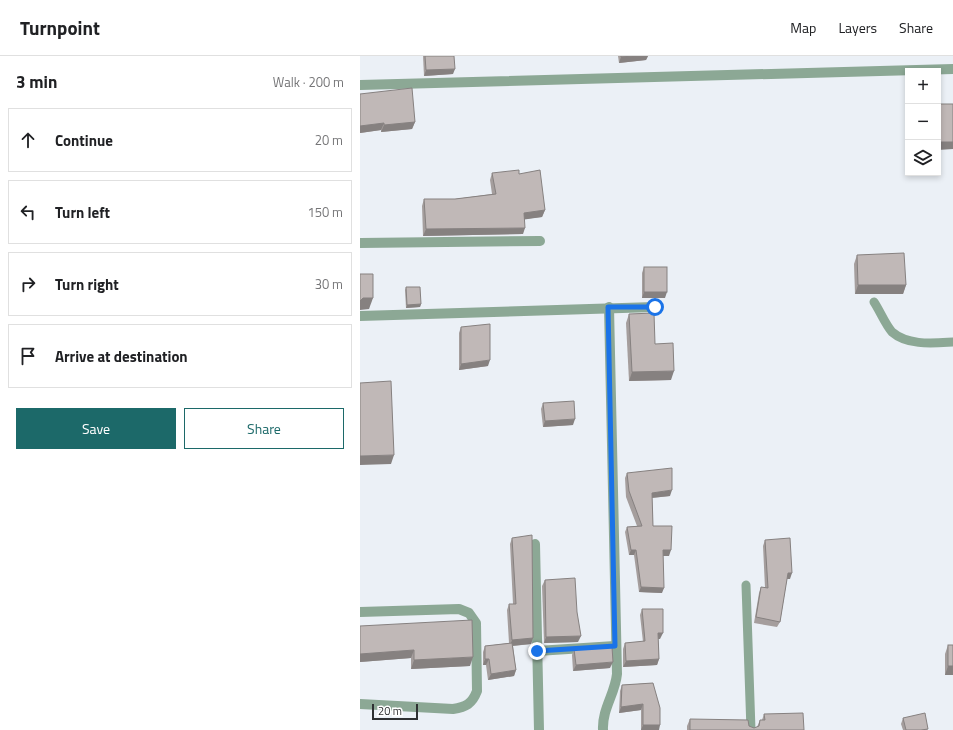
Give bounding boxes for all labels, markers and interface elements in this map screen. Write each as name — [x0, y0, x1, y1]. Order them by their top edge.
text: Turnpoint — [20, 13, 100, 42]
text: Map — [790, 17, 816, 38]
text: Layers — [838, 17, 877, 38]
text: Share — [899, 17, 933, 38]
map controls — [905, 68, 941, 176]
button: + — [905, 68, 941, 104]
text: 3 min — [16, 69, 57, 95]
text: Walk · 200 m — [273, 72, 344, 92]
button: − — [905, 104, 941, 140]
icon: ahead — [17, 129, 39, 151]
text: Continue — [55, 129, 113, 152]
text: 20 m — [315, 130, 343, 150]
button: layers — [905, 140, 941, 176]
icon: left — [17, 201, 39, 223]
text: Turn left — [55, 201, 110, 224]
text: 150 m — [307, 202, 343, 222]
icon: right — [17, 273, 39, 295]
text: Turn right — [55, 273, 119, 296]
text: 30 m — [315, 274, 343, 294]
route start — [646, 298, 664, 316]
icon: arrive — [17, 345, 39, 367]
text: Arrive at destination — [55, 345, 188, 368]
button: Save — [16, 408, 176, 449]
button: Share — [184, 408, 344, 449]
route end — [528, 642, 546, 660]
scale bar — [372, 702, 418, 721]
text: 20 m — [378, 703, 402, 719]

